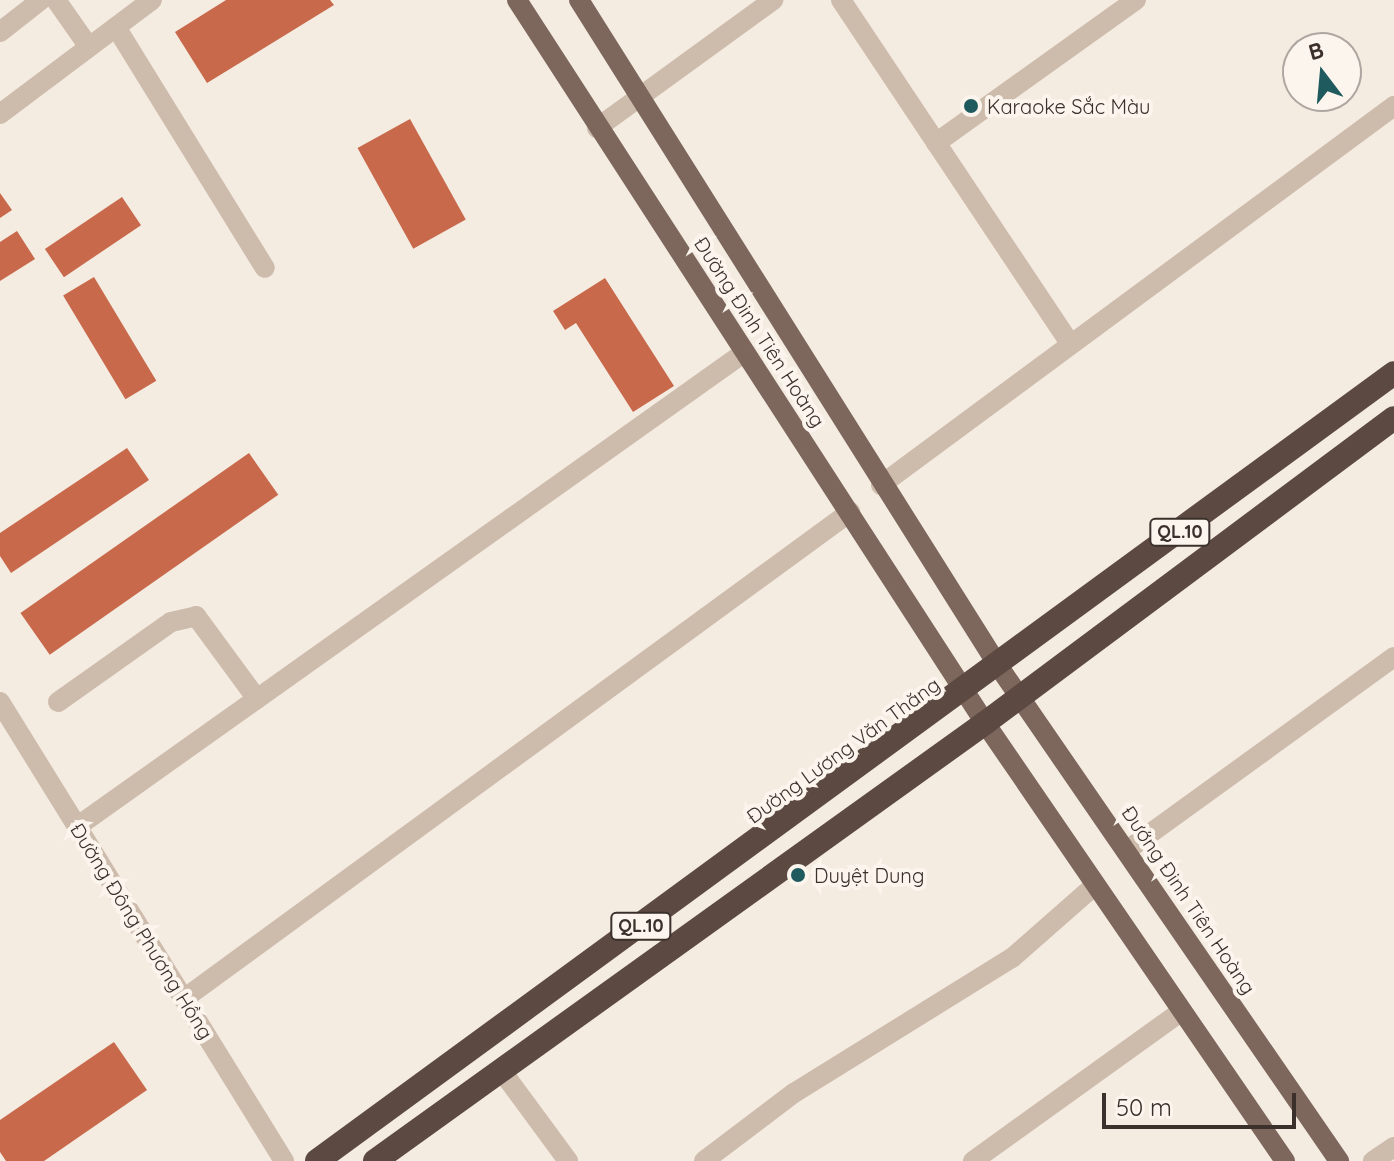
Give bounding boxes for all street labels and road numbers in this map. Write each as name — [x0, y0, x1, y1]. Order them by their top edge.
street label: Đường Đinh Tiên Hoàng — [690, 232, 830, 432]
road number: QL.10 — [1148, 518, 1212, 546]
street label: Đường Lương Văn Thăng — [742, 672, 944, 828]
street label: Đướng Đinh Tiên Hoàng — [1117, 801, 1261, 999]
street label: Đường Đông Phương Hồng — [66, 819, 218, 1043]
road number: QL.10 — [609, 912, 673, 940]

